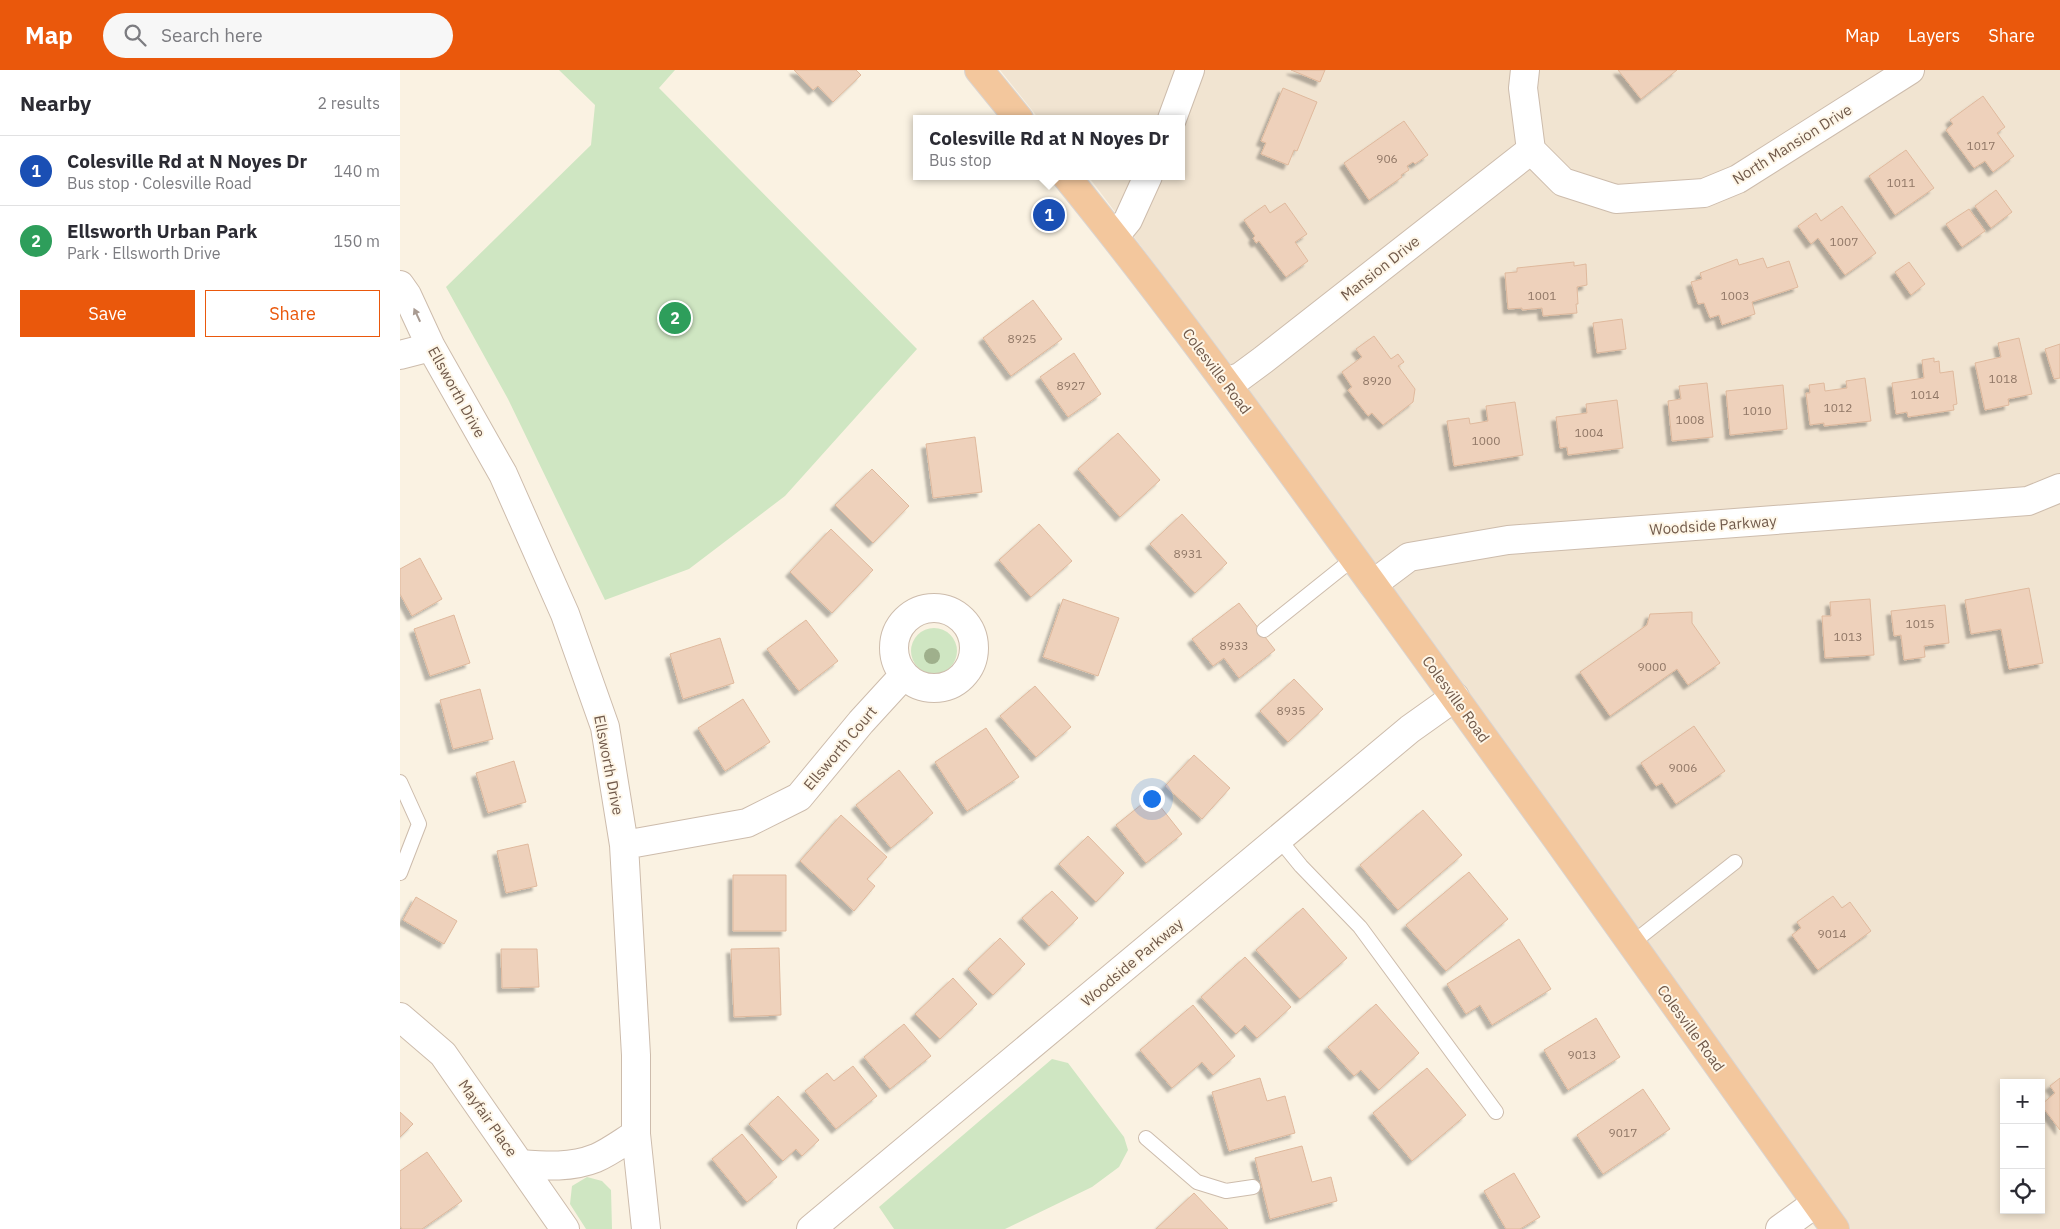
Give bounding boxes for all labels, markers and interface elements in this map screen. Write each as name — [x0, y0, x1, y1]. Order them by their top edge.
search box — [103, 13, 453, 58]
text: Map — [25, 19, 73, 51]
icon: search — [121, 21, 149, 49]
text: Search here — [161, 23, 263, 47]
text: Map — [1845, 24, 1880, 47]
text: Layers — [1908, 24, 1960, 47]
text: Share — [1988, 24, 2035, 47]
text: Nearby — [20, 89, 91, 117]
text: 2 results — [317, 93, 380, 113]
street label: North Mansion Drive — [1729, 100, 1855, 188]
popup — [913, 115, 1185, 180]
text: Colesville Rd at N Noyes Dr — [929, 126, 1169, 150]
house number: 1017 — [1967, 138, 1995, 153]
text: Colesville Rd at N Noyes Dr — [67, 149, 307, 173]
text: Bus stop — [929, 150, 991, 170]
house number: 906 — [1376, 151, 1398, 166]
text: 1 — [31, 161, 41, 181]
text: 140 m — [333, 161, 380, 181]
text: Bus stop · Colesville Road — [67, 173, 252, 193]
house number: 1011 — [1887, 175, 1915, 190]
pin: 1 — [1033, 196, 1065, 234]
text: Ellsworth Urban Park — [67, 219, 257, 243]
text: 2 — [31, 231, 41, 251]
text: 150 m — [333, 231, 380, 251]
street label: Mansion Drive — [1337, 231, 1423, 305]
house number: 1007 — [1830, 234, 1858, 249]
text: Park · Ellsworth Drive — [67, 243, 220, 263]
house number: 1001 — [1528, 288, 1556, 303]
house number: 1003 — [1721, 288, 1749, 303]
button: Save — [20, 290, 195, 337]
button: Share — [205, 290, 380, 337]
pin: 2 — [659, 299, 691, 337]
one-way arrow — [412, 308, 420, 322]
street label: Colesville Road — [1179, 324, 1255, 418]
house number: 8925 — [1008, 331, 1036, 346]
street label: Ellsworth Drive — [424, 343, 490, 441]
house number: 1018 — [1989, 371, 2017, 386]
house number: 8920 — [1363, 373, 1391, 388]
house number: 8927 — [1057, 378, 1085, 393]
house number: 1014 — [1911, 387, 1939, 402]
house number: 1012 — [1824, 400, 1852, 415]
house number: 1010 — [1743, 403, 1771, 418]
house number: 1008 — [1676, 412, 1704, 427]
house number: 1004 — [1575, 425, 1603, 440]
house number: 1000 — [1472, 433, 1500, 448]
street label: Woodside Parkway — [1649, 511, 1778, 539]
house number: 8931 — [1174, 546, 1202, 561]
house number: 1015 — [1906, 616, 1934, 631]
house number: 1013 — [1834, 629, 1862, 644]
house number: 8933 — [1220, 638, 1248, 653]
street label: Colesville Road — [1418, 652, 1494, 746]
house number: 9000 — [1638, 659, 1666, 674]
street label: Ellsworth Court — [799, 702, 881, 794]
house number: 8935 — [1277, 703, 1305, 718]
street label: Ellsworth Drive — [590, 713, 628, 817]
house number: 9006 — [1669, 760, 1697, 775]
your location — [1139, 786, 1165, 812]
street label: Woodside Parkway — [1077, 913, 1187, 1010]
house number: 9014 — [1818, 926, 1846, 941]
street label: Colesville Road — [1653, 981, 1729, 1075]
house number: 9013 — [1568, 1047, 1596, 1062]
street label: Mayfair Place — [454, 1076, 522, 1160]
map controls — [2000, 1079, 2045, 1214]
button: + — [2000, 1079, 2045, 1124]
button: − — [2000, 1124, 2045, 1169]
house number: 9017 — [1609, 1125, 1637, 1140]
button: locate — [2000, 1169, 2045, 1214]

